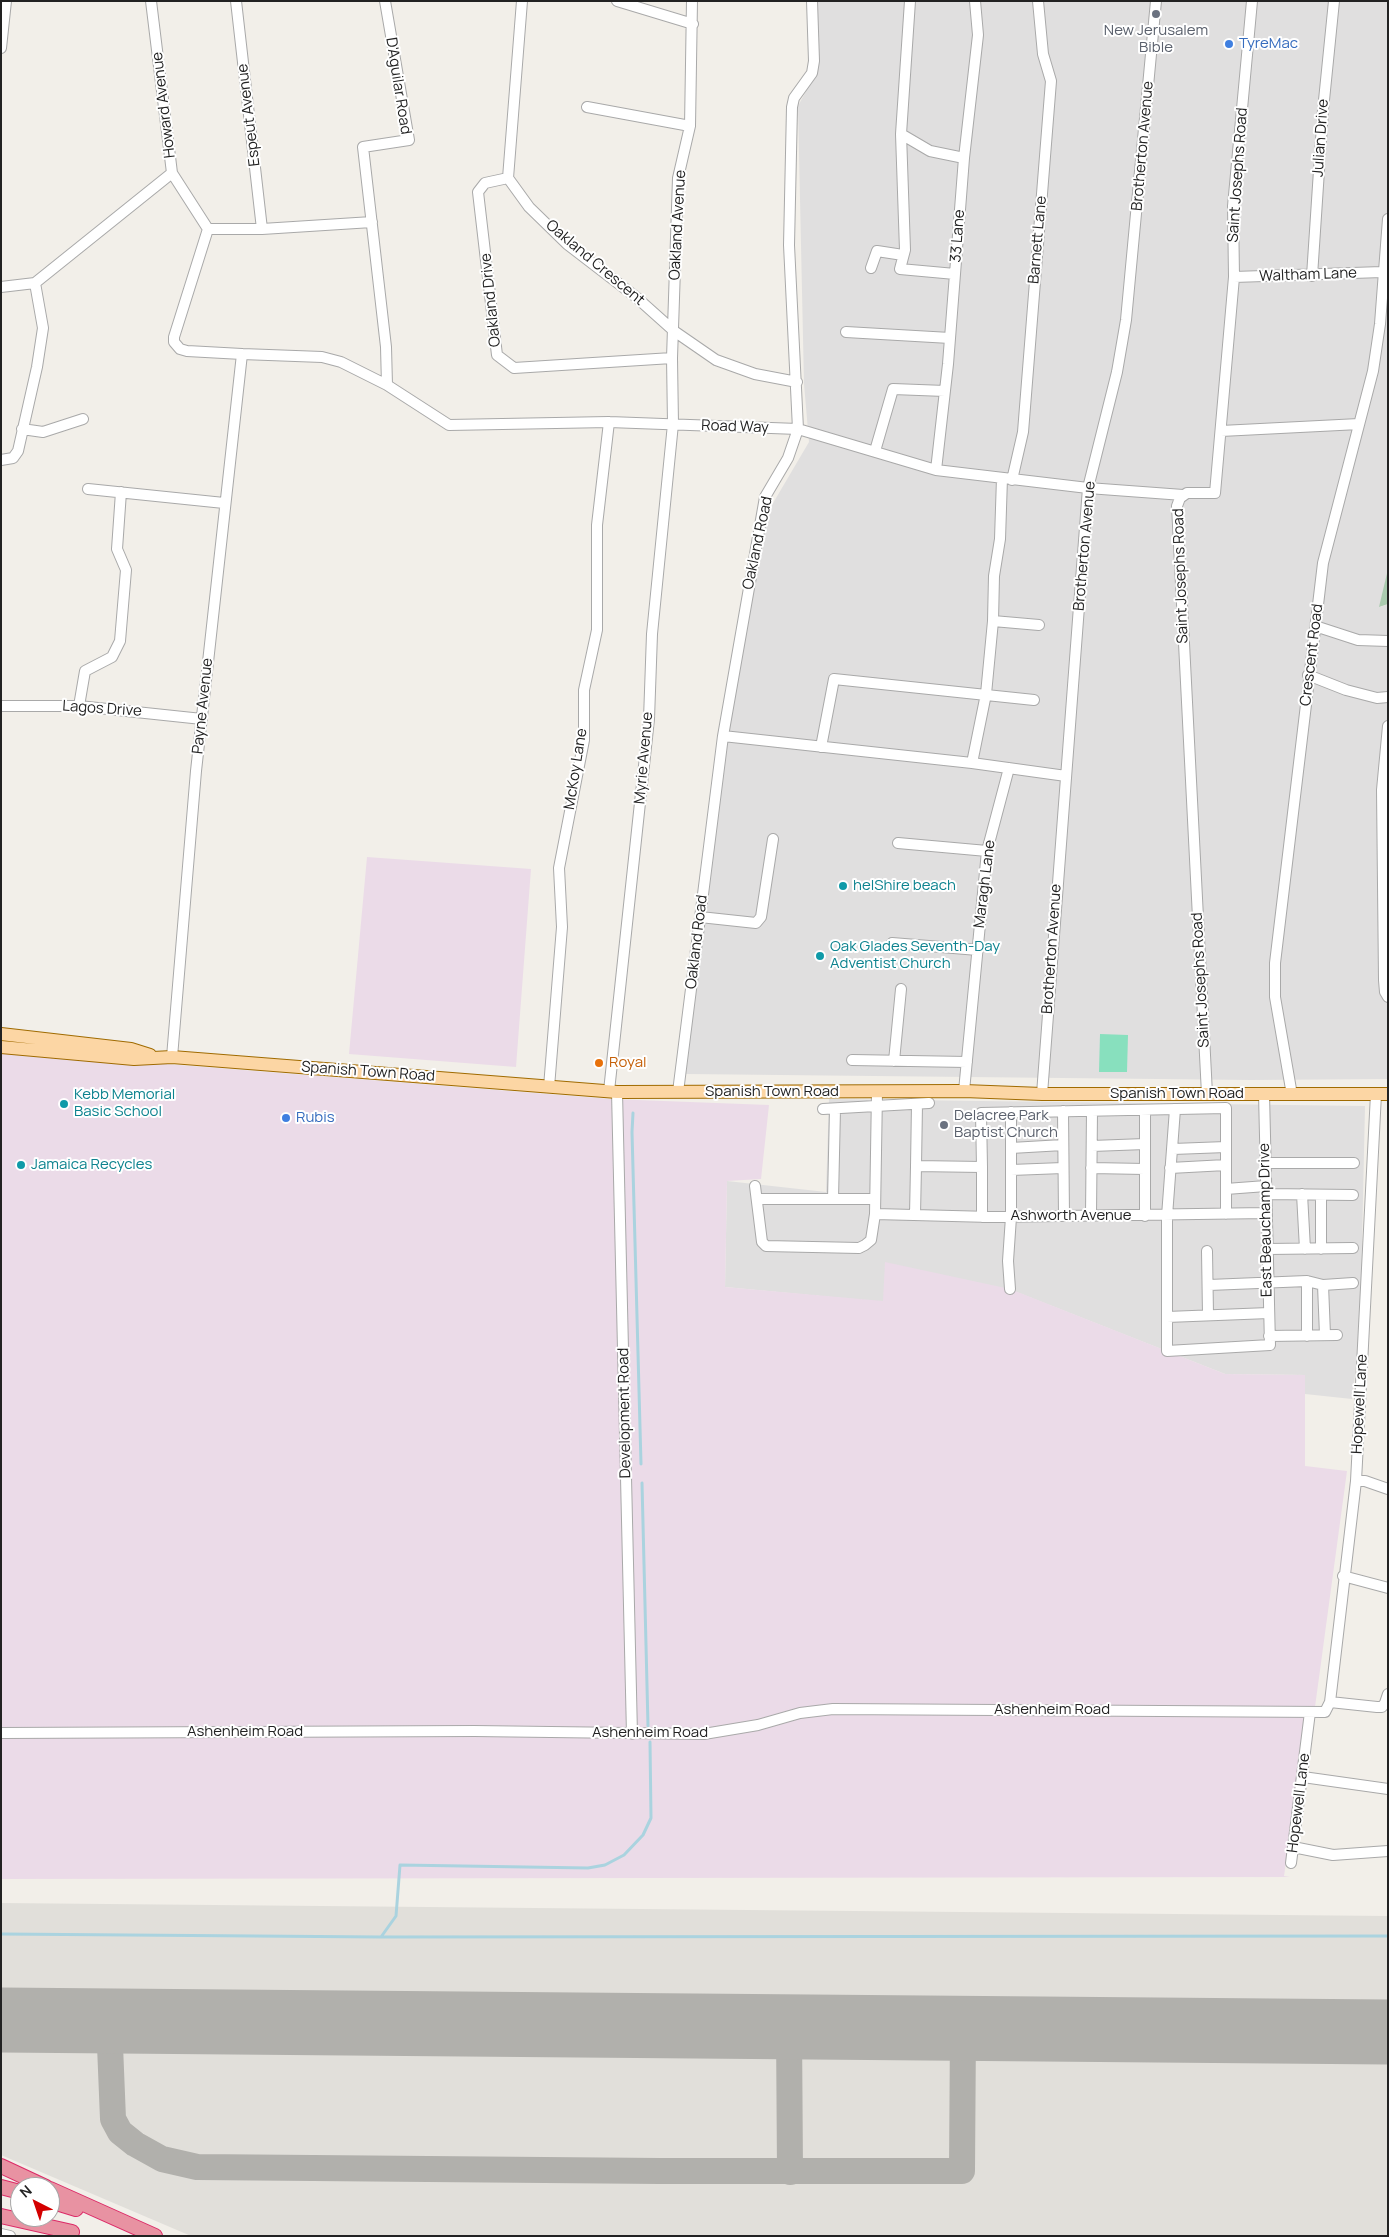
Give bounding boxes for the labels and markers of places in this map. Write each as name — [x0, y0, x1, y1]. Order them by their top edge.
marker: New Jerusalem Bible — [1150, 8, 1162, 20]
place label: New Jerusalem Bible — [1104, 22, 1208, 57]
place label: TyreMac — [1239, 35, 1298, 53]
marker: TyreMac — [1223, 38, 1235, 50]
place label: helShire beach — [853, 877, 956, 895]
marker: helShire beach — [837, 880, 849, 892]
place label: Oak Glades Seventh-Day Adventist Church — [830, 938, 1000, 973]
marker: Oak Glades Seventh-Day Adventist Church — [814, 950, 826, 962]
place label: Royal — [609, 1054, 646, 1072]
marker: Royal — [593, 1057, 605, 1069]
place label: Kebb Memorial Basic School — [74, 1086, 175, 1121]
marker: Kebb Memorial Basic School — [58, 1098, 70, 1110]
place label: Delacree Park Baptist Church — [954, 1107, 1058, 1142]
place label: Rubis — [296, 1109, 335, 1127]
marker: Rubis — [280, 1112, 292, 1124]
marker: Delacree Park Baptist Church — [938, 1119, 950, 1131]
place label: Jamaica Recycles — [31, 1156, 152, 1174]
marker: Jamaica Recycles — [15, 1159, 27, 1171]

